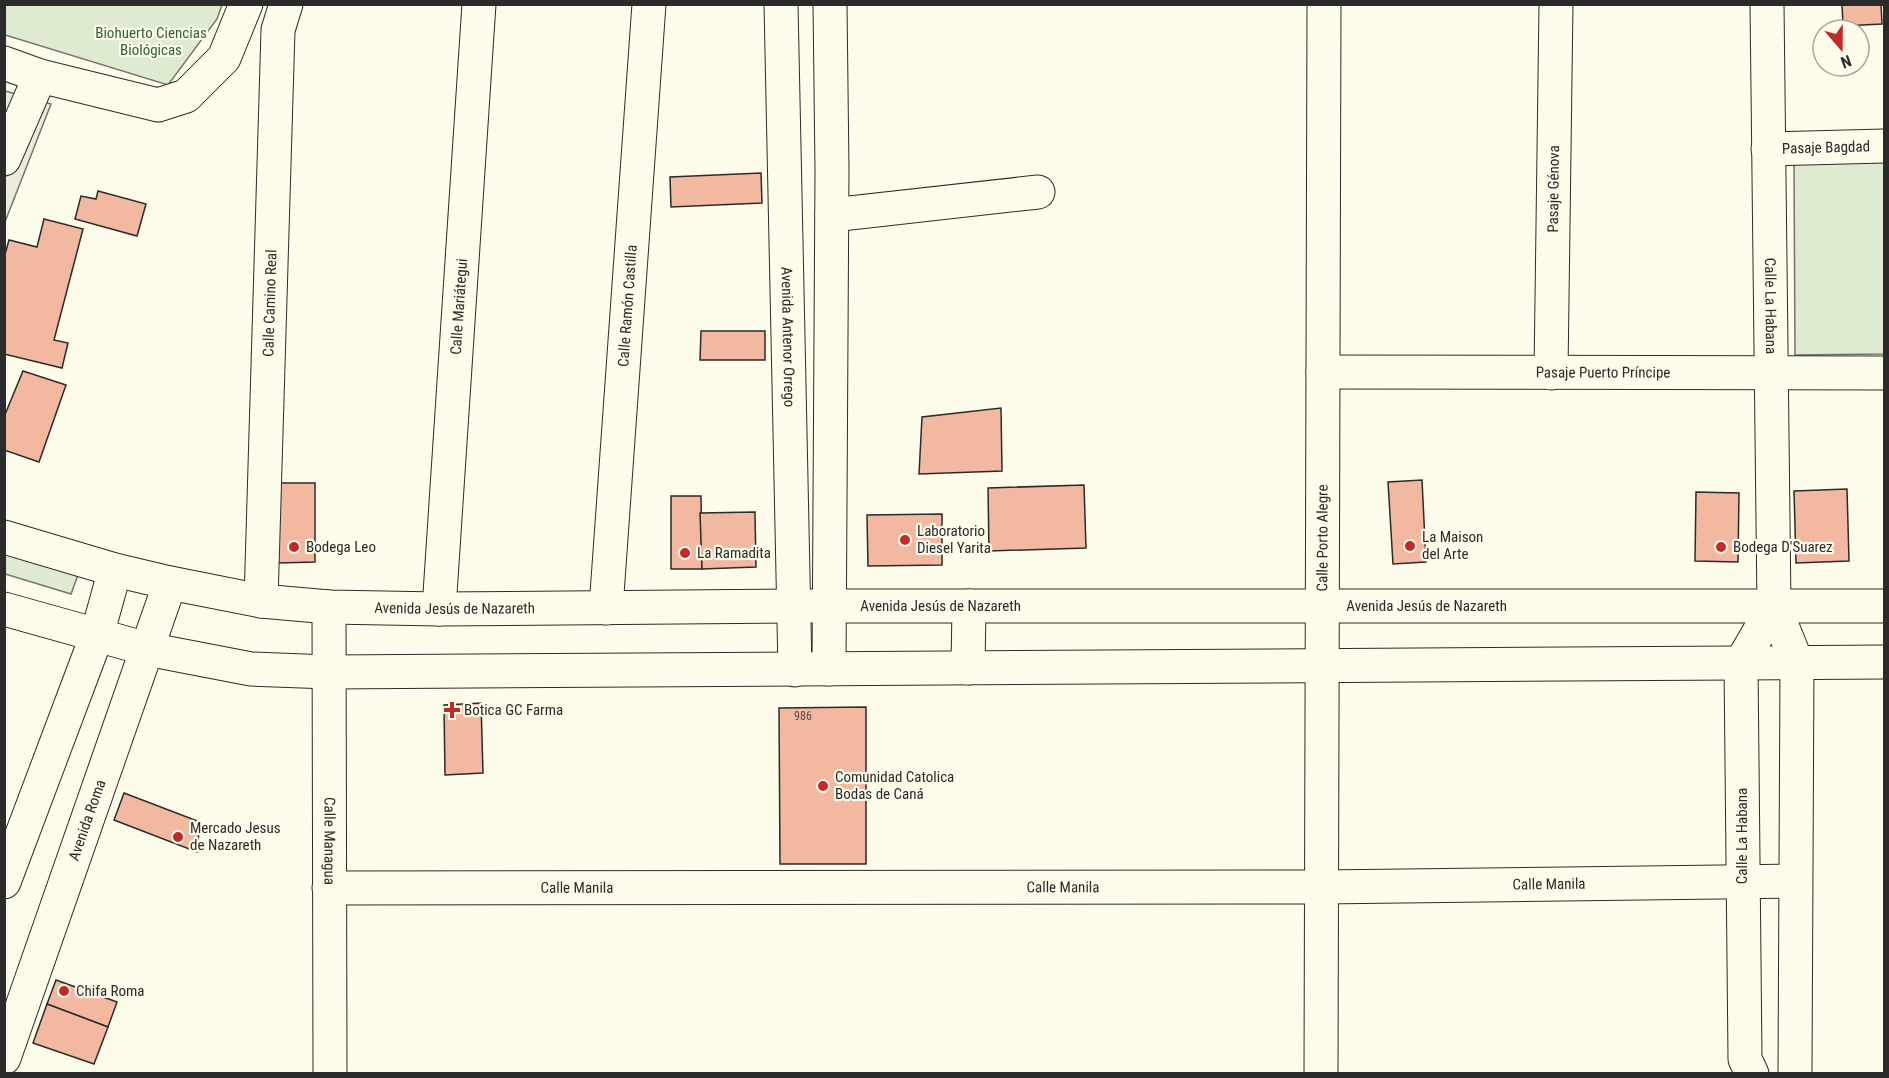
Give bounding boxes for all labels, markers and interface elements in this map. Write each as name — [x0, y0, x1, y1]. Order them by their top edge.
north arrow — [1811, 18, 1871, 78]
park label: Biohuerto Ciencias Biológicas — [95, 24, 207, 59]
text: N — [1838, 51, 1854, 72]
street label: Pasaje Bagdad — [1782, 137, 1870, 158]
street label: Pasaje Génova — [1544, 145, 1563, 233]
street label: Calle Ramón Castilla — [614, 244, 641, 367]
street label: Calle Camino Real — [259, 249, 280, 357]
street label: Calle Mariátegui — [447, 258, 471, 355]
street label: Calle La Habana — [1761, 258, 1780, 354]
street label: Avenida Antenor Orrego — [778, 266, 798, 407]
street label: Pasaje Puerto Príncipe — [1536, 363, 1670, 382]
street label: Calle Porto Alegre — [1313, 484, 1332, 592]
place label: Laboratorio Diesel Yarita — [917, 522, 991, 557]
place label: La Maison del Arte — [1422, 528, 1483, 563]
marker: Laboratorio Diesel Yarita — [898, 533, 912, 547]
place label: Bodega Leo — [306, 538, 376, 556]
place label: Bodega D'Suarez — [1733, 538, 1833, 556]
marker: La Maison del Arte — [1403, 539, 1417, 553]
marker: Bodega Leo — [287, 540, 301, 554]
marker: Bodega D'Suarez — [1714, 540, 1728, 554]
place label: La Ramadita — [697, 544, 771, 562]
marker: La Ramadita — [678, 546, 692, 560]
street label: Avenida Jesús de Nazareth — [860, 597, 1021, 615]
street label: Avenida Jesús de Nazareth — [1346, 597, 1507, 615]
street label: Avenida Jesús de Nazareth — [374, 599, 535, 618]
place label: Botica GC Farma — [464, 701, 563, 719]
marker: Botica GC Farma — [445, 703, 459, 717]
house number: 986 — [794, 709, 812, 723]
place label: Comunidad Catolica Bodas de Caná — [835, 768, 954, 803]
street label: Avenida Roma — [65, 777, 110, 863]
marker: Comunidad Catolica Bodas de Caná — [816, 779, 830, 793]
street label: Calle La Habana — [1733, 788, 1751, 884]
street label: Calle Managua — [320, 797, 339, 885]
place label: Mercado Jesus de Nazareth — [190, 819, 281, 854]
marker: Mercado Jesus de Nazareth — [171, 830, 185, 844]
street label: Calle Manila — [1512, 875, 1586, 894]
street label: Calle Manila — [1026, 878, 1100, 896]
street label: Calle Manila — [540, 879, 614, 897]
place label: Chifa Roma — [76, 982, 145, 1000]
marker: Chifa Roma — [57, 984, 71, 998]

